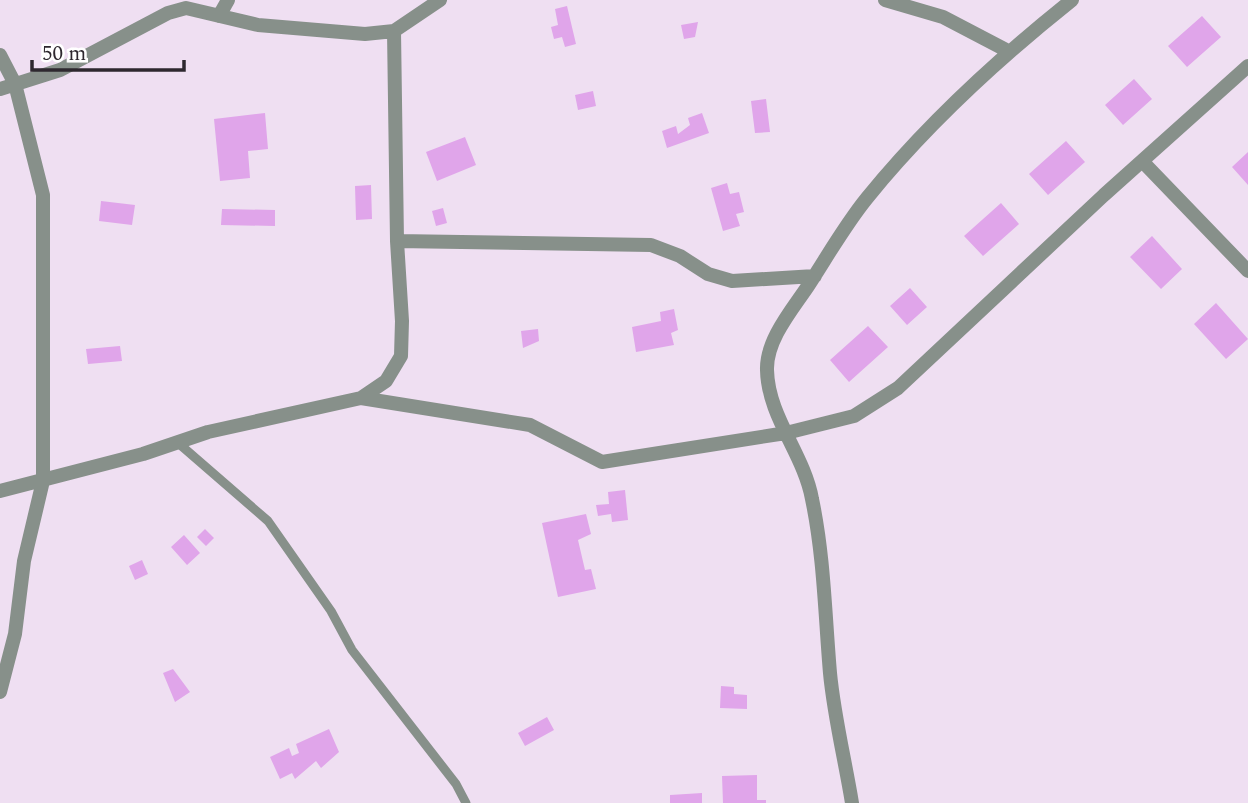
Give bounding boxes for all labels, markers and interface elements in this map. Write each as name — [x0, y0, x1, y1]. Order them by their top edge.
scale bar — [32, 28, 184, 72]
text: 50 m — [42, 38, 86, 70]

